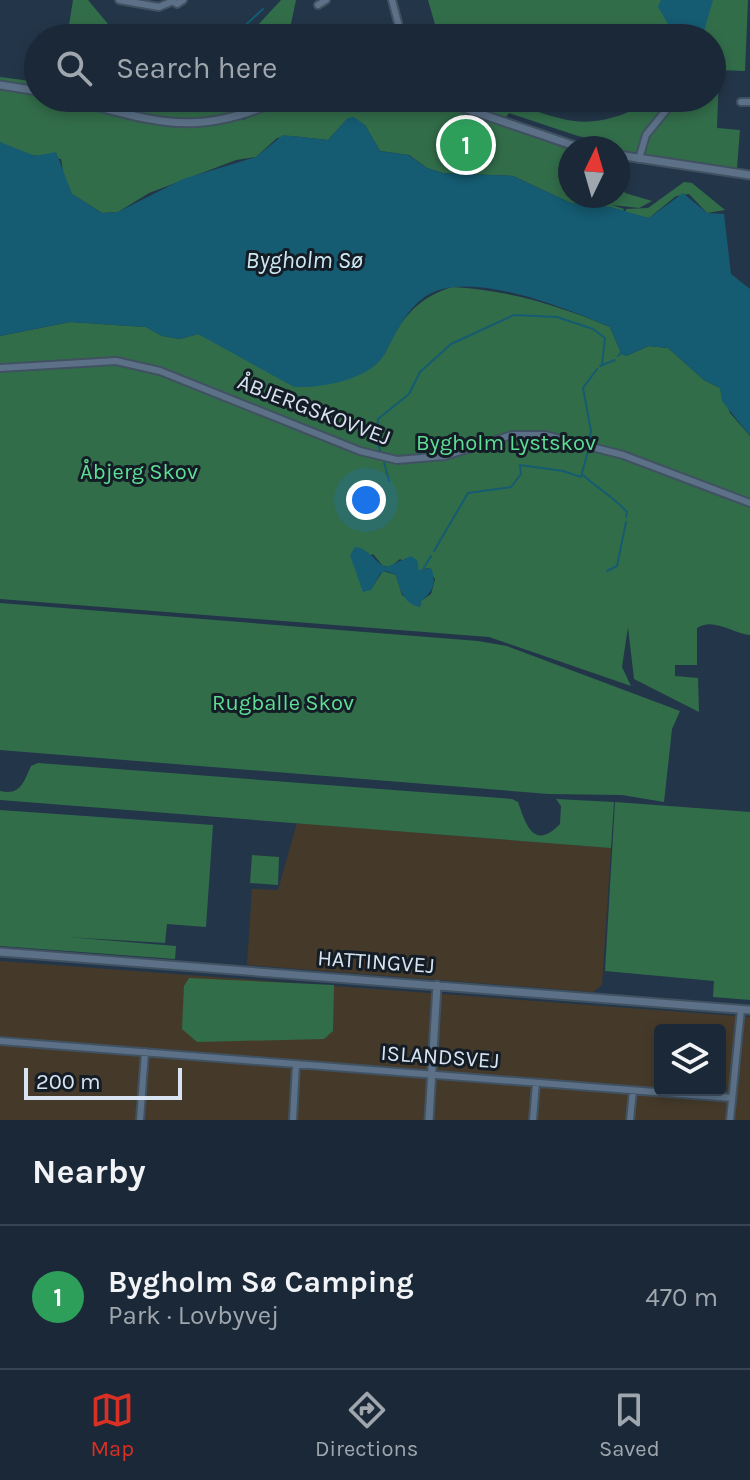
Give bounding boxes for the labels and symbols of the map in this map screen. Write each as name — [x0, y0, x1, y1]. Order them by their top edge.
pin: 1 — [440, 115, 492, 175]
north arrow — [558, 136, 630, 208]
water label: Bygholm Sø — [246, 246, 364, 274]
street label: ÅBJERGSKOVVEJ — [234, 368, 395, 451]
park label: Bygholm Lystskov — [416, 430, 596, 456]
park label: Åbjerg Skov — [80, 458, 198, 485]
your location — [346, 480, 386, 520]
park label: Rugballe Skov — [212, 690, 354, 716]
street label: HATTINGVEJ — [317, 945, 435, 979]
street label: ISLANDSVEJ — [380, 1040, 500, 1074]
scale bar — [24, 1064, 182, 1100]

